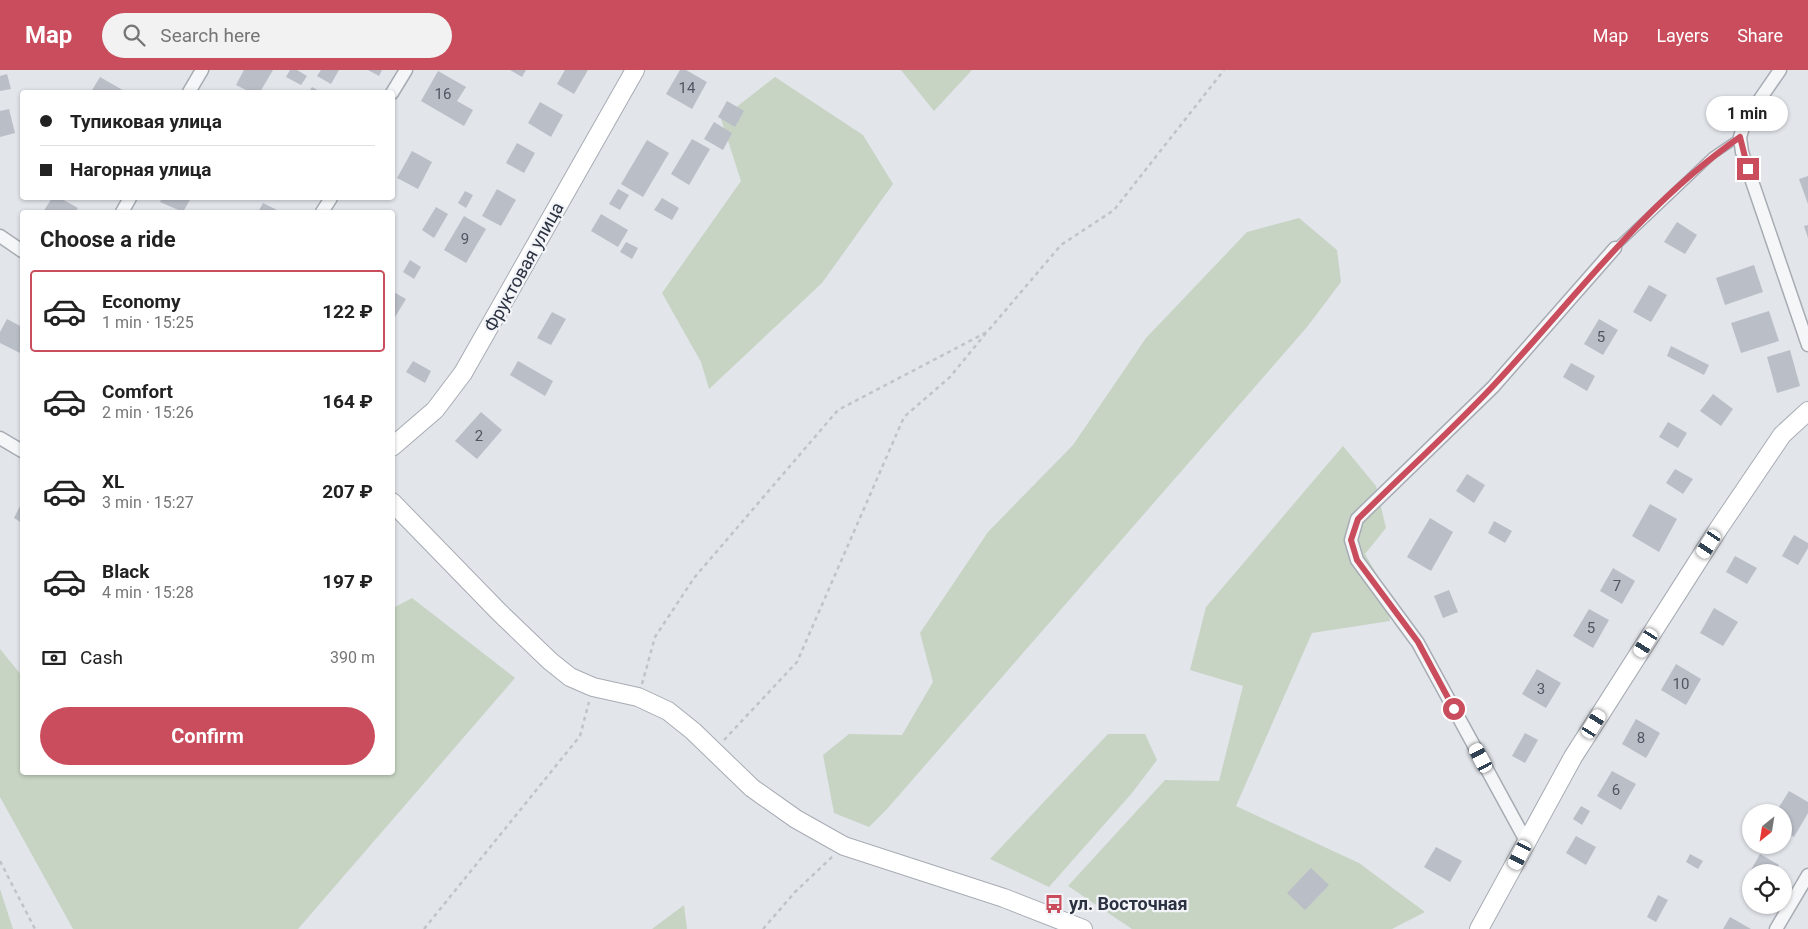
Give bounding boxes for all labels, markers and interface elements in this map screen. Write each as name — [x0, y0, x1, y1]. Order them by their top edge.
search box — [102, 13, 452, 58]
text: Map — [25, 21, 72, 49]
icon: search — [120, 21, 148, 49]
text: Search here — [160, 24, 260, 47]
text: Map — [1593, 25, 1628, 46]
text: Layers — [1656, 25, 1709, 46]
text: Share — [1737, 25, 1783, 46]
house number: 14 — [679, 79, 696, 97]
house number: 16 — [435, 85, 451, 103]
callout: 1 min — [1707, 97, 1789, 132]
text: 1 min — [1727, 104, 1767, 123]
text: Тупиковая улица — [70, 110, 222, 133]
text: Нагорная улица — [70, 158, 212, 181]
route end — [1737, 158, 1759, 180]
street label: Фруктовая улица — [479, 198, 568, 335]
text: Choose a ride — [40, 227, 176, 252]
house number: 9 — [461, 230, 469, 248]
icon: car — [42, 289, 87, 334]
text: Economy — [102, 290, 181, 313]
text: 122 ₽ — [322, 300, 373, 323]
text: 1 min · 15:25 — [102, 313, 194, 332]
house number: 5 — [1597, 328, 1605, 346]
icon: car — [42, 379, 87, 424]
text: Comfort — [102, 380, 173, 403]
text: 164 ₽ — [322, 390, 373, 413]
text: 2 min · 15:26 — [102, 403, 194, 422]
house number: 2 — [475, 427, 483, 445]
icon: car — [42, 469, 87, 514]
text: XL — [102, 470, 124, 493]
text: 207 ₽ — [322, 480, 373, 503]
text: 3 min · 15:27 — [102, 493, 194, 512]
car — [1694, 527, 1723, 561]
icon: car — [42, 559, 87, 604]
text: Black — [102, 560, 149, 583]
text: 197 ₽ — [322, 570, 373, 593]
house number: 7 — [1613, 577, 1621, 595]
text: 4 min · 15:28 — [102, 583, 194, 602]
house number: 5 — [1587, 619, 1595, 637]
car — [1631, 626, 1660, 660]
icon: cash — [40, 644, 68, 672]
text: Cash — [80, 646, 123, 669]
text: 390 m — [330, 648, 375, 667]
house number: 10 — [1673, 675, 1689, 693]
house number: 3 — [1537, 680, 1545, 698]
route start — [1443, 698, 1465, 720]
button: Confirm — [40, 707, 375, 765]
car — [1579, 707, 1608, 741]
house number: 8 — [1637, 729, 1645, 747]
car — [1467, 741, 1494, 775]
house number: 6 — [1612, 781, 1620, 799]
north arrow — [1742, 804, 1792, 854]
map controls — [1742, 804, 1792, 914]
car — [1506, 838, 1533, 872]
button: locate — [1742, 864, 1792, 914]
bus stop icon: ул. Восточная — [1043, 893, 1065, 915]
place label: ул. Восточная — [1069, 893, 1188, 914]

